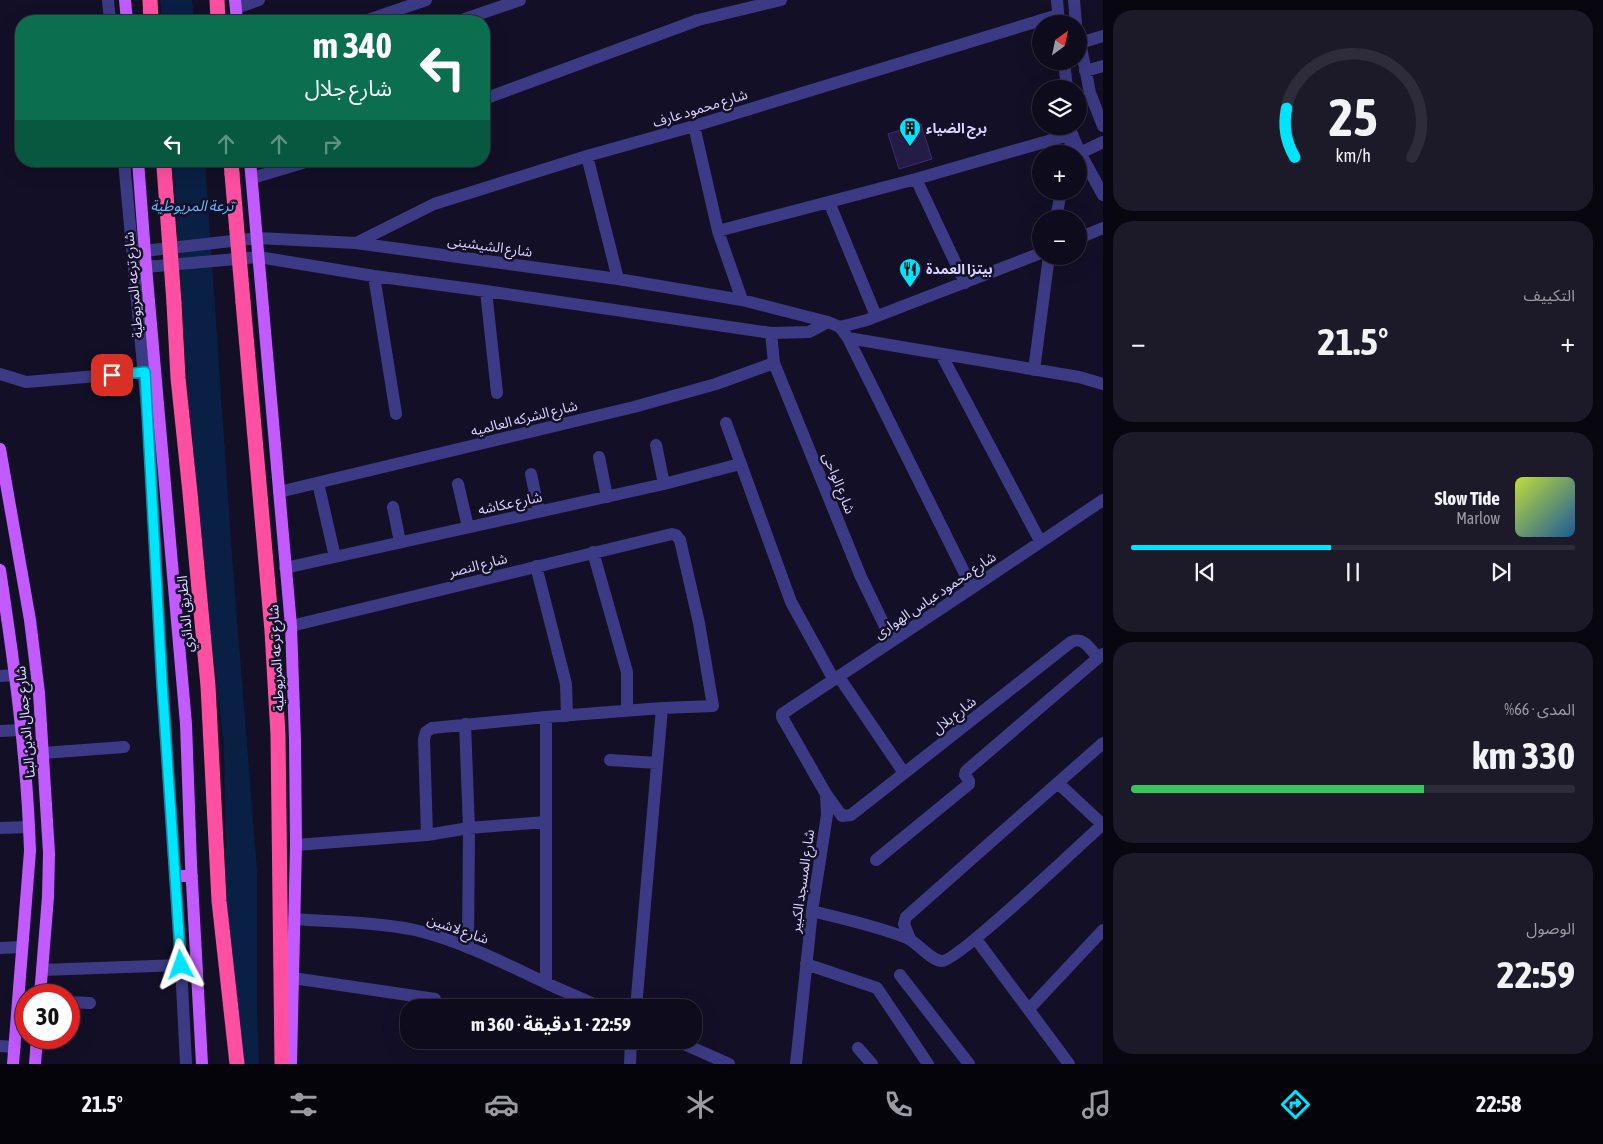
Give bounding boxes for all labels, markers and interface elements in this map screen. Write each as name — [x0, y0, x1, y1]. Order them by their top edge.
north arrow — [1032, 15, 1088, 70]
map controls — [1032, 15, 1087, 265]
text: 340 m — [313, 25, 392, 65]
icon: left — [410, 35, 475, 100]
text: شارع جلال — [305, 75, 392, 101]
button: layers — [1032, 80, 1087, 135]
street label: شارع محمود عارف — [651, 86, 750, 133]
text: 25 — [1329, 87, 1377, 147]
building icon: برج الضياء — [898, 116, 922, 147]
place label: برج الضياء — [926, 120, 987, 139]
icon: left — [159, 130, 187, 158]
icon: ahead — [212, 130, 240, 158]
icon: ahead — [265, 130, 293, 158]
icon: right — [318, 130, 346, 158]
button: + — [1032, 145, 1087, 200]
text: km/h — [1335, 145, 1371, 166]
water label: ترعة المريوطية — [150, 197, 236, 215]
button: − — [1032, 210, 1087, 265]
street label: شارع ترعه المريوطية — [120, 231, 149, 339]
street label: شارع الشيشينى — [446, 232, 533, 263]
restaurant icon: بيتزا العمدة — [898, 257, 922, 288]
place label: بيتزا العمدة — [926, 261, 993, 278]
text: التكييف — [1523, 286, 1575, 304]
text: 21.5° — [1318, 320, 1388, 363]
text: − — [1131, 326, 1146, 358]
text: + — [1560, 326, 1575, 358]
pin — [91, 354, 133, 396]
icon: arrive — [98, 361, 126, 389]
street label: شارع الشركه العالميه — [469, 397, 580, 442]
street label: شارع الواحى — [817, 450, 859, 517]
text: Slow Tide — [1435, 487, 1500, 509]
street label: شارع عكاشه — [476, 488, 544, 521]
text: Marlow — [1456, 509, 1500, 527]
street label: شارع محمود عباس الهوارى — [871, 548, 1001, 644]
street label: شارع النصر — [446, 550, 510, 583]
icon: previous — [1191, 558, 1219, 586]
icon: pause — [1339, 558, 1367, 586]
icon: next — [1487, 558, 1515, 586]
street label: الطريق الدائري — [174, 575, 200, 653]
street label: شارع ترعه المريوطية — [265, 604, 290, 712]
street label: شارع جمال الدين البنا — [12, 665, 41, 779]
street label: شارع بلال — [929, 693, 981, 739]
text: المدى · 66% — [1504, 700, 1575, 718]
text: 330 km — [1472, 734, 1575, 777]
street label: شارع المسجد الكبير — [787, 828, 820, 935]
street label: شارع لاشين — [424, 911, 491, 950]
text: الوصول — [1526, 919, 1575, 937]
position arrow — [154, 938, 206, 990]
text: 22:59 — [1497, 953, 1575, 996]
speed limit sign: 30 — [15, 984, 80, 1049]
text: 22:59 · 1 دقيقة · 360 m — [471, 1013, 631, 1035]
icon: filters — [286, 1087, 321, 1122]
icon: car — [484, 1087, 519, 1122]
icon: climate — [683, 1087, 718, 1122]
icon: phone — [881, 1087, 916, 1122]
icon: music — [1079, 1087, 1114, 1122]
icon: directions — [1278, 1087, 1313, 1122]
text: 21.5° — [82, 1091, 123, 1117]
text: 22:58 — [1476, 1091, 1521, 1117]

